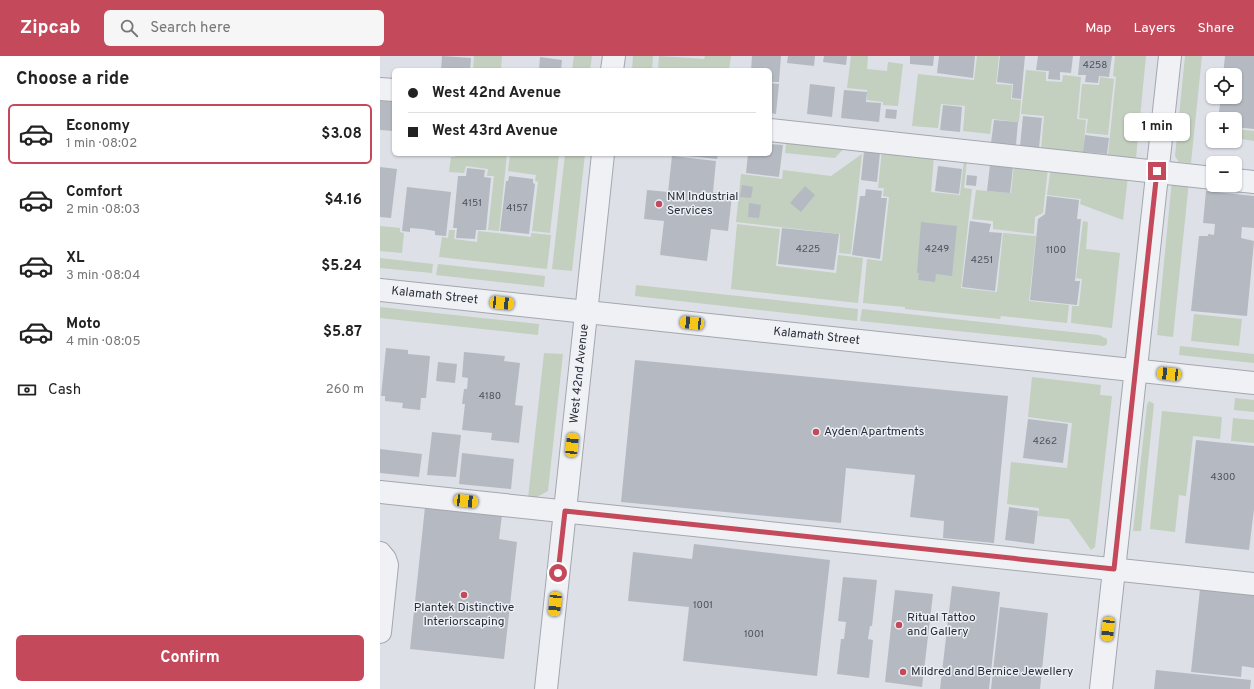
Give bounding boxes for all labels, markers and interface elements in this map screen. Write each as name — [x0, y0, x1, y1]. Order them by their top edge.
search box — [104, 10, 384, 46]
text: Zipcab — [20, 16, 80, 40]
icon: search — [118, 17, 140, 39]
text: Search here — [150, 19, 231, 38]
text: Map — [1085, 20, 1111, 37]
text: Layers — [1133, 20, 1175, 37]
text: Share — [1197, 20, 1234, 37]
house number: 4258 — [1083, 59, 1107, 72]
text: Choose a ride — [16, 68, 129, 91]
map controls — [1206, 68, 1242, 192]
button: locate — [1206, 68, 1242, 104]
text: West 42nd Avenue — [432, 84, 561, 103]
button: + — [1206, 112, 1242, 148]
callout: 1 min — [1124, 113, 1190, 141]
icon: car — [18, 116, 54, 152]
text: Economy — [66, 117, 130, 136]
text: 1 min — [1141, 119, 1173, 135]
text: West 43rd Avenue — [432, 122, 558, 141]
text: $3.08 — [321, 125, 362, 144]
text: 1 min · 08:02 — [66, 136, 137, 152]
button: − — [1206, 156, 1242, 192]
route end — [1148, 162, 1166, 180]
icon: car — [18, 182, 54, 218]
text: Comfort — [66, 183, 123, 202]
place label: NM Industrial Services — [667, 189, 738, 219]
text: $4.16 — [324, 191, 362, 210]
house number: 4151 — [462, 197, 482, 210]
marker: NM Industrial Services — [654, 199, 664, 209]
text: 2 min · 08:03 — [66, 202, 140, 218]
house number: 4157 — [506, 202, 528, 215]
house number: 4225 — [796, 243, 820, 256]
house number: 4249 — [925, 243, 949, 256]
house number: 1100 — [1046, 244, 1066, 257]
icon: car — [18, 248, 54, 284]
text: XL — [66, 249, 84, 268]
house number: 4251 — [971, 254, 993, 267]
text: $5.24 — [321, 257, 362, 276]
text: 3 min · 08:04 — [66, 268, 140, 284]
street label: Kalamath Street — [391, 283, 479, 308]
car — [489, 296, 515, 310]
icon: car — [18, 314, 54, 350]
text: Moto — [66, 315, 101, 334]
car — [679, 316, 705, 330]
text: $5.87 — [323, 323, 362, 342]
street label: West 42nd Avenue — [566, 323, 593, 424]
street label: Kalamath Street — [772, 324, 861, 349]
text: 4 min · 08:05 — [66, 334, 141, 350]
car — [1156, 367, 1182, 381]
icon: cash — [16, 379, 38, 401]
text: Cash — [48, 381, 81, 400]
text: 260 m — [326, 382, 364, 398]
house number: 4180 — [479, 390, 501, 403]
place label: Ayden Apartments — [824, 424, 924, 440]
marker: Ayden Apartments — [811, 427, 821, 437]
car — [565, 432, 579, 458]
house number: 4262 — [1033, 435, 1057, 448]
house number: 4300 — [1211, 471, 1235, 484]
car — [453, 494, 479, 508]
route start — [549, 564, 567, 582]
marker: Plantek Distinctive Interiorscaping — [459, 590, 469, 600]
car — [548, 591, 562, 617]
house number: 1001 — [693, 599, 713, 612]
place label: Plantek Distinctive Interiorscaping — [414, 600, 514, 630]
place label: Ritual Tattoo and Gallery — [907, 610, 976, 640]
car — [1101, 616, 1115, 642]
marker: Ritual Tattoo and Gallery — [894, 620, 904, 630]
house number: 1001 — [744, 628, 764, 641]
button: Confirm — [16, 635, 364, 681]
place label: Mildred and Bernice Jewellery — [911, 664, 1073, 680]
marker: Mildred and Bernice Jewellery — [898, 667, 908, 677]

